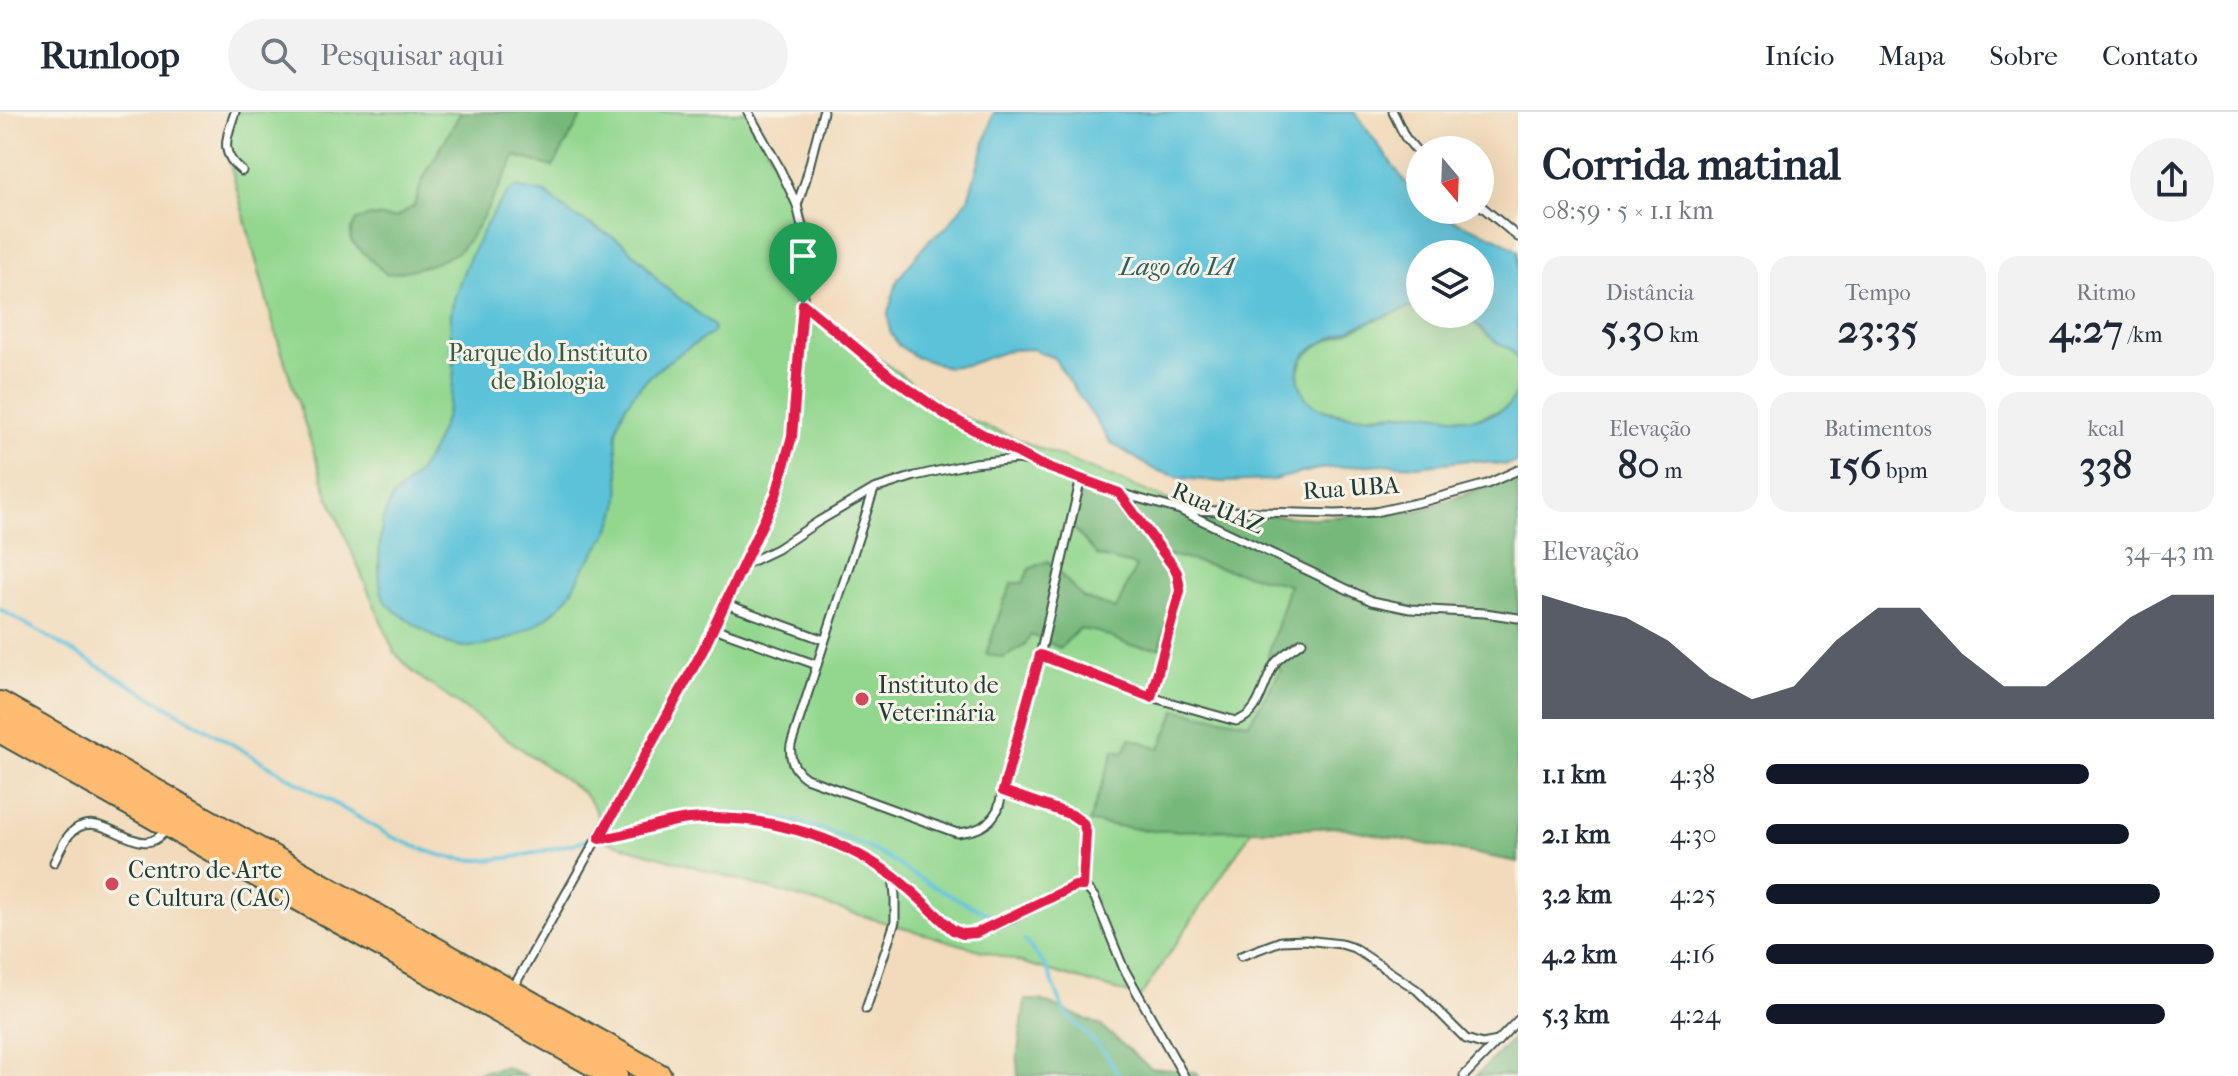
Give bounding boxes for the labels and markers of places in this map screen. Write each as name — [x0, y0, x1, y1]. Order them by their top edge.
pin — [769, 222, 837, 304]
place label: Instituto de Veterinária — [877, 671, 999, 727]
marker: Instituto de Veterinária — [853, 690, 871, 708]
place label: Centro de Arte e Cultura (CAC) — [128, 856, 291, 912]
marker: Centro de Arte e Cultura (CAC) — [103, 875, 121, 893]

